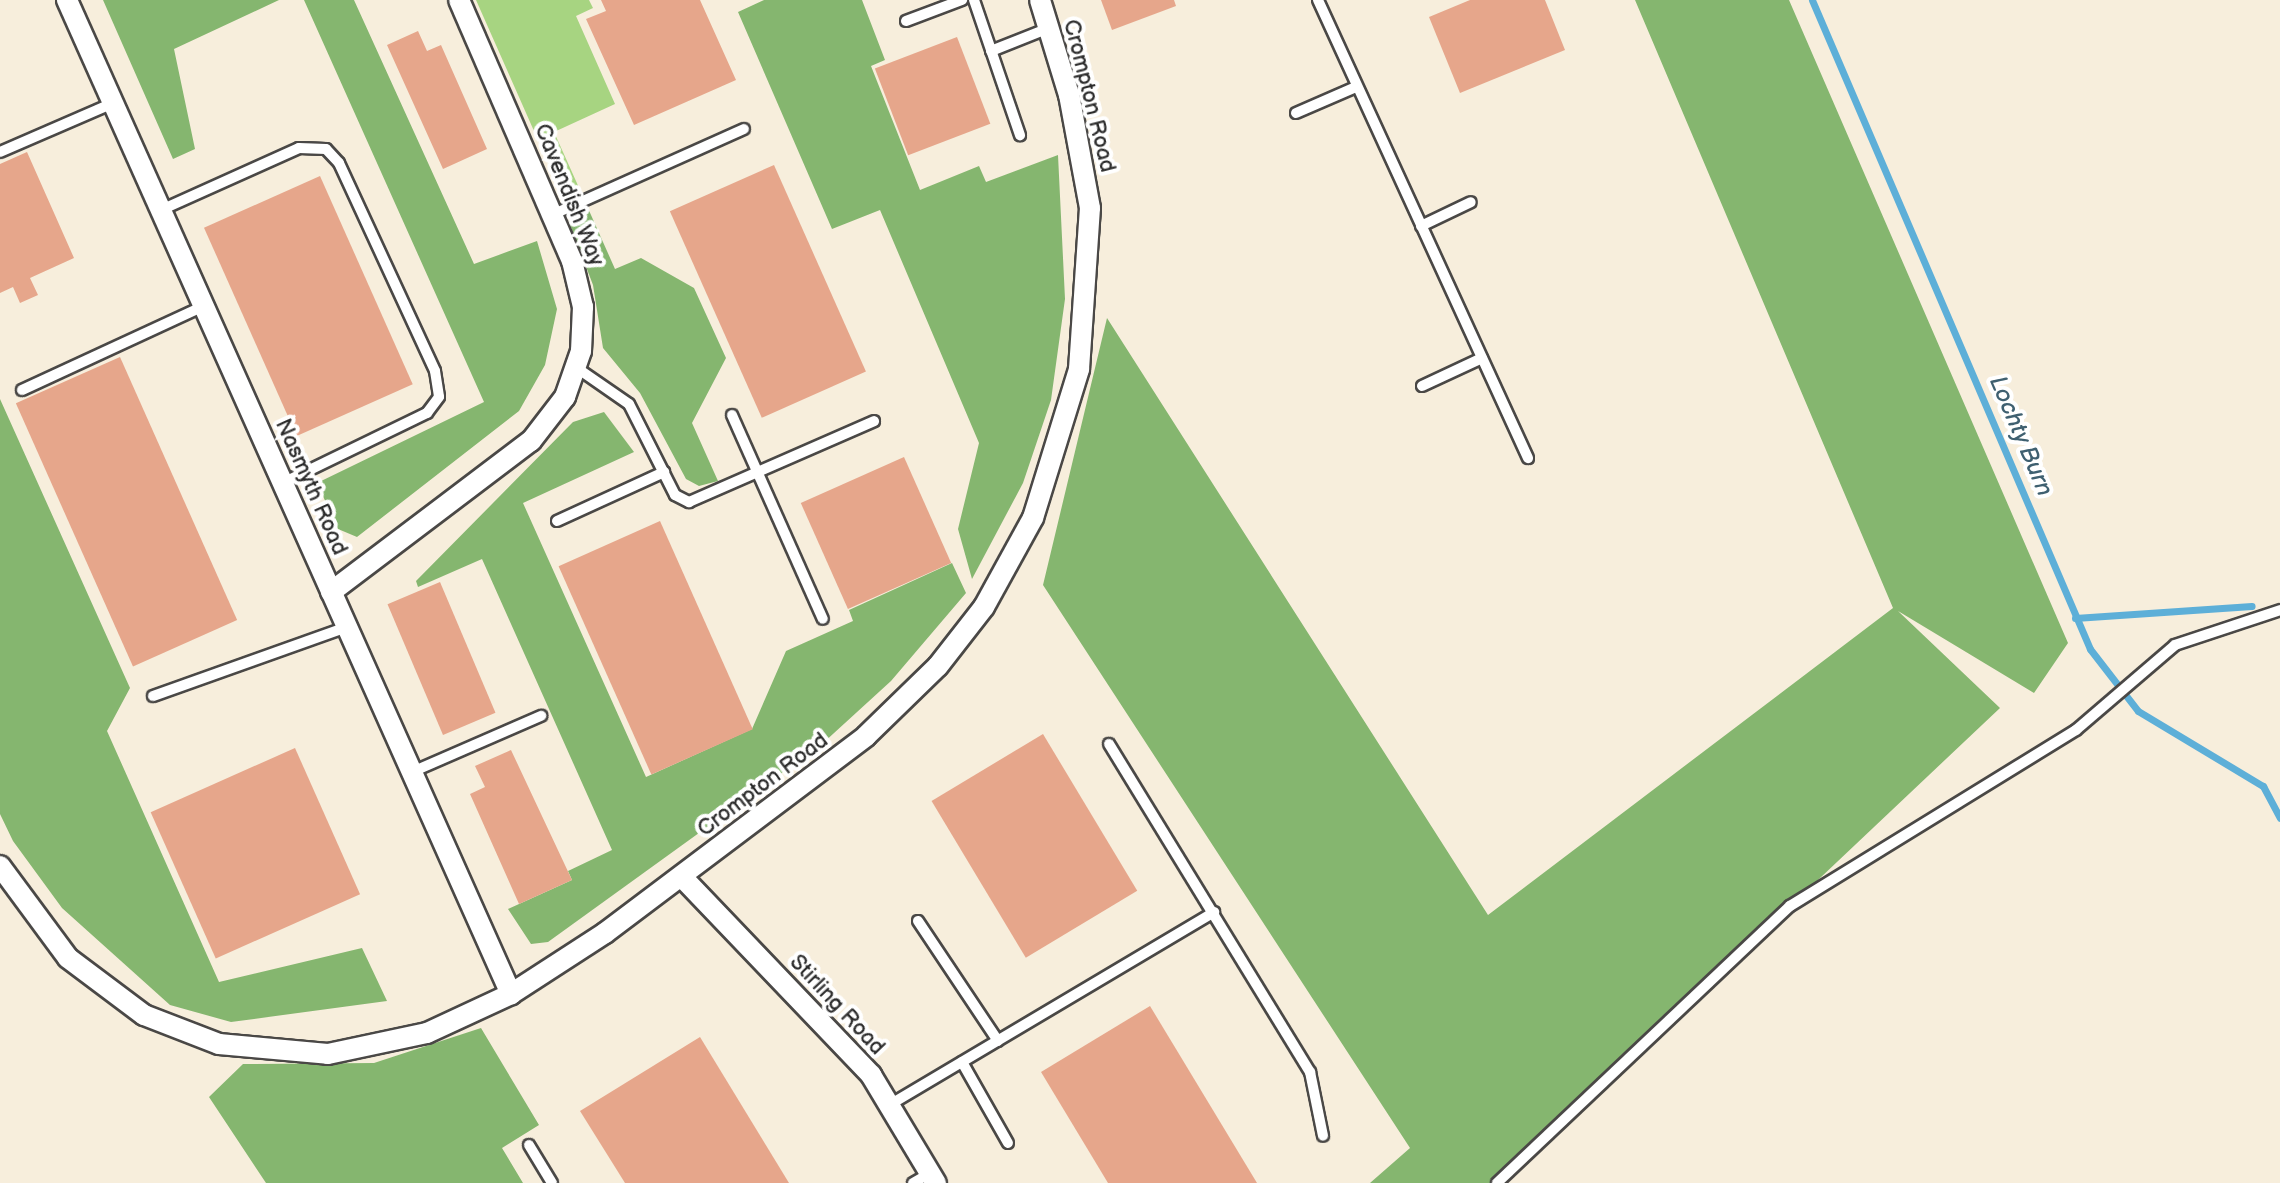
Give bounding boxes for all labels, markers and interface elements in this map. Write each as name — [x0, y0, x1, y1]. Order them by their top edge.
street label: Crompton Road — [1057, 17, 1121, 175]
street label: Cavendish Way — [528, 120, 610, 270]
water label: Lochty Burn — [1982, 371, 2060, 501]
street label: Nasmyth Road — [269, 415, 353, 559]
street label: Crompton Road — [693, 727, 833, 843]
street label: Stirling Road — [784, 949, 890, 1061]

